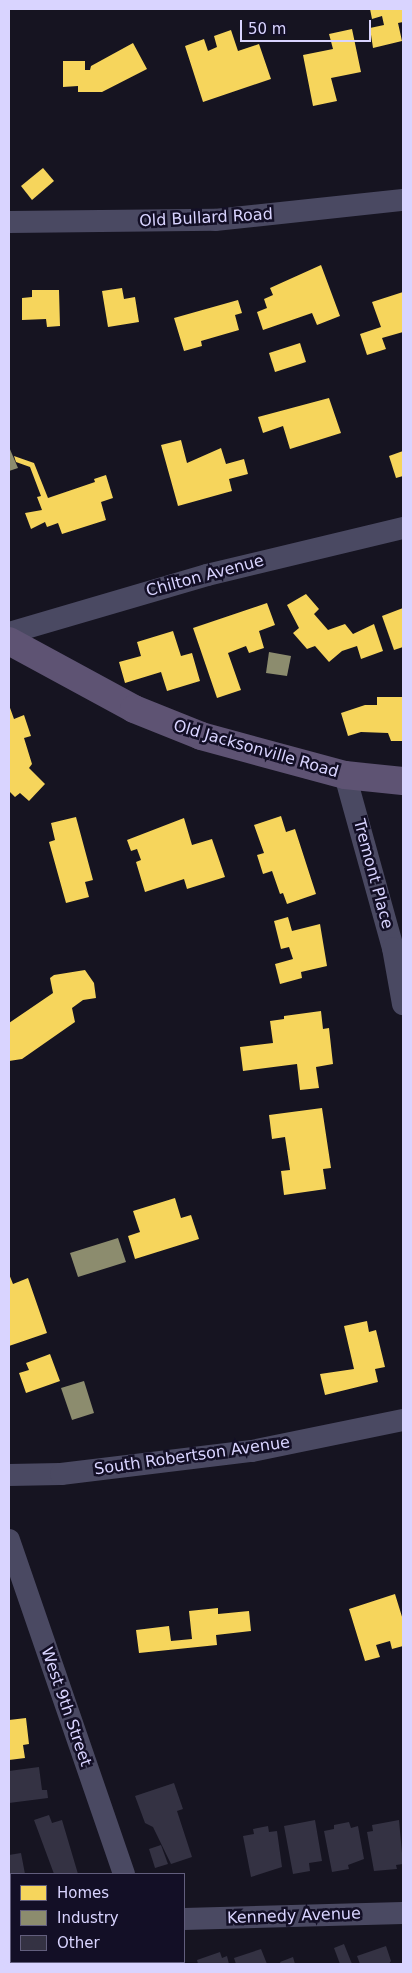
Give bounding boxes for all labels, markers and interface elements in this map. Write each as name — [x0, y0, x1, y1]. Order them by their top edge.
scale bar — [242, 10, 373, 42]
text: 50 m — [248, 20, 286, 38]
street label: Old Bullard Road — [139, 205, 273, 231]
street label: Chilton Avenue — [144, 551, 266, 601]
street label: Old Jacksonville Road — [171, 716, 341, 782]
street label: Tremont Place — [349, 817, 397, 931]
street label: South Robertson Avenue — [93, 1433, 291, 1479]
street label: West 9th Street — [37, 1645, 95, 1769]
legend — [10, 1873, 185, 1963]
text: Homes — [57, 1884, 109, 1902]
street label: Kennedy Avenue — [227, 1904, 361, 1928]
text: Industry — [57, 1909, 119, 1927]
text: Other — [57, 1934, 100, 1952]

